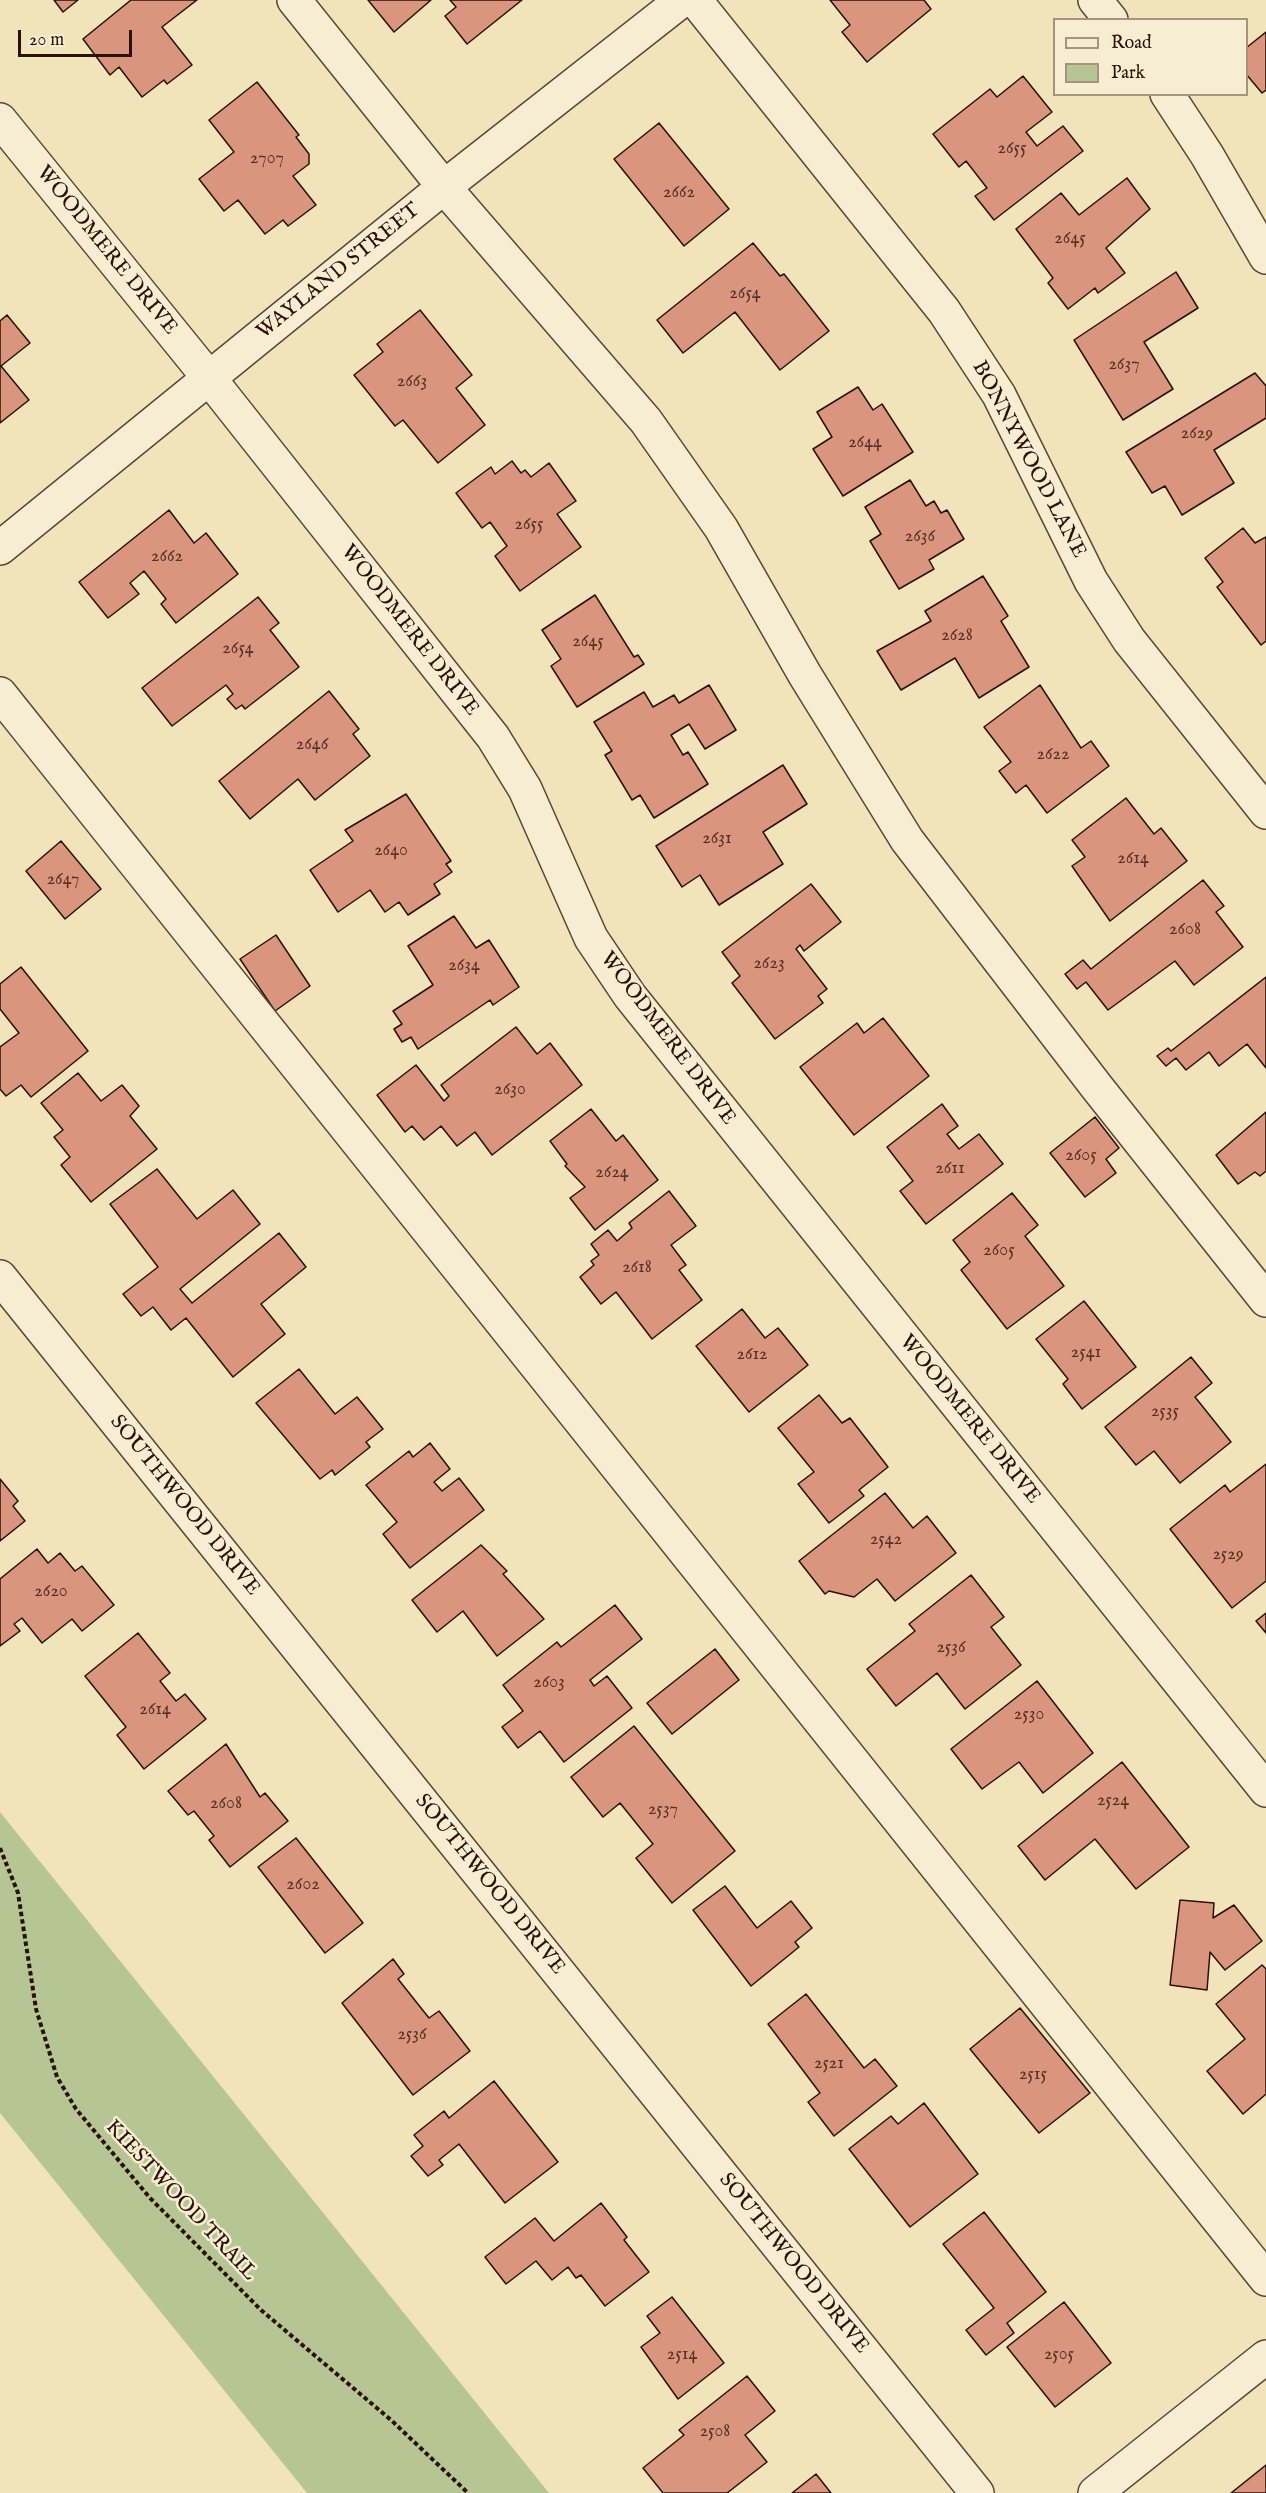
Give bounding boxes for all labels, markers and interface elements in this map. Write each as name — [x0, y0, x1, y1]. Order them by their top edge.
scale bar — [21, 18, 135, 56]
legend — [1053, 18, 1248, 96]
text: 20 m — [29, 29, 64, 52]
text: Road — [1111, 32, 1152, 55]
text: Park — [1111, 62, 1145, 85]
house number: 2655 — [997, 138, 1027, 160]
house number: 2707 — [250, 148, 284, 170]
street label: WOODMERE DRIVE — [30, 161, 182, 341]
house number: 2662 — [663, 182, 695, 204]
street label: WAYLAND STREET — [252, 198, 426, 346]
house number: 2645 — [1054, 228, 1086, 250]
house number: 2654 — [729, 283, 761, 305]
house number: 2637 — [1108, 354, 1140, 376]
street label: BONNYWOOD LANE — [965, 357, 1091, 563]
house number: 2663 — [397, 371, 427, 393]
house number: 2629 — [1181, 423, 1213, 445]
house number: 2644 — [848, 432, 882, 454]
house number: 2655 — [514, 514, 544, 536]
house number: 2636 — [905, 526, 935, 548]
street label: WOODMERE DRIVE — [334, 540, 484, 722]
house number: 2662 — [151, 546, 183, 568]
house number: 2628 — [941, 625, 973, 647]
house number: 2645 — [572, 631, 604, 653]
house number: 2654 — [222, 638, 254, 660]
house number: 2646 — [296, 734, 328, 756]
house number: 2622 — [1037, 744, 1069, 766]
house number: 2631 — [702, 828, 732, 850]
house number: 2640 — [374, 840, 408, 862]
house number: 2614 — [1117, 848, 1149, 870]
house number: 2647 — [47, 869, 79, 891]
house number: 2608 — [1169, 919, 1201, 941]
street label: WOODMERE DRIVE — [594, 947, 740, 1131]
house number: 2623 — [753, 953, 785, 975]
house number: 2634 — [448, 955, 480, 977]
house number: 2630 — [494, 1079, 526, 1101]
house number: 2605 — [1065, 1145, 1097, 1167]
house number: 2611 — [935, 1158, 965, 1180]
house number: 2624 — [595, 1162, 629, 1184]
house number: 2605 — [983, 1240, 1015, 1262]
house number: 2618 — [622, 1257, 652, 1279]
street label: WOODMERE DRIVE — [893, 1330, 1045, 1510]
house number: 2541 — [1071, 1342, 1101, 1364]
house number: 2612 — [736, 1344, 768, 1366]
house number: 2535 — [1151, 1401, 1179, 1423]
street label: SOUTHWOOD DRIVE — [103, 1411, 265, 1601]
house number: 2542 — [870, 1529, 902, 1551]
house number: 2529 — [1212, 1544, 1244, 1566]
house number: 2620 — [34, 1581, 68, 1603]
house number: 2536 — [936, 1637, 966, 1659]
house number: 2603 — [533, 1672, 565, 1694]
house number: 2614 — [139, 1699, 171, 1721]
house number: 2530 — [1014, 1704, 1044, 1726]
street label: SOUTHWOOD DRIVE — [408, 1790, 570, 1980]
house number: 2524 — [1097, 1790, 1129, 1812]
house number: 2608 — [210, 1793, 242, 1815]
house number: 2537 — [648, 1799, 678, 1821]
house number: 2602 — [286, 1874, 320, 1896]
house number: 2536 — [397, 2024, 427, 2046]
house number: 2521 — [814, 2053, 844, 2075]
house number: 2515 — [1019, 2064, 1047, 2086]
street label: KIESTWOOD TRAIL — [99, 2116, 261, 2286]
street label: SOUTHWOOD DRIVE — [712, 2169, 874, 2359]
house number: 2514 — [667, 2344, 697, 2366]
house number: 2505 — [1044, 2344, 1074, 2366]
house number: 2508 — [700, 2421, 730, 2443]

